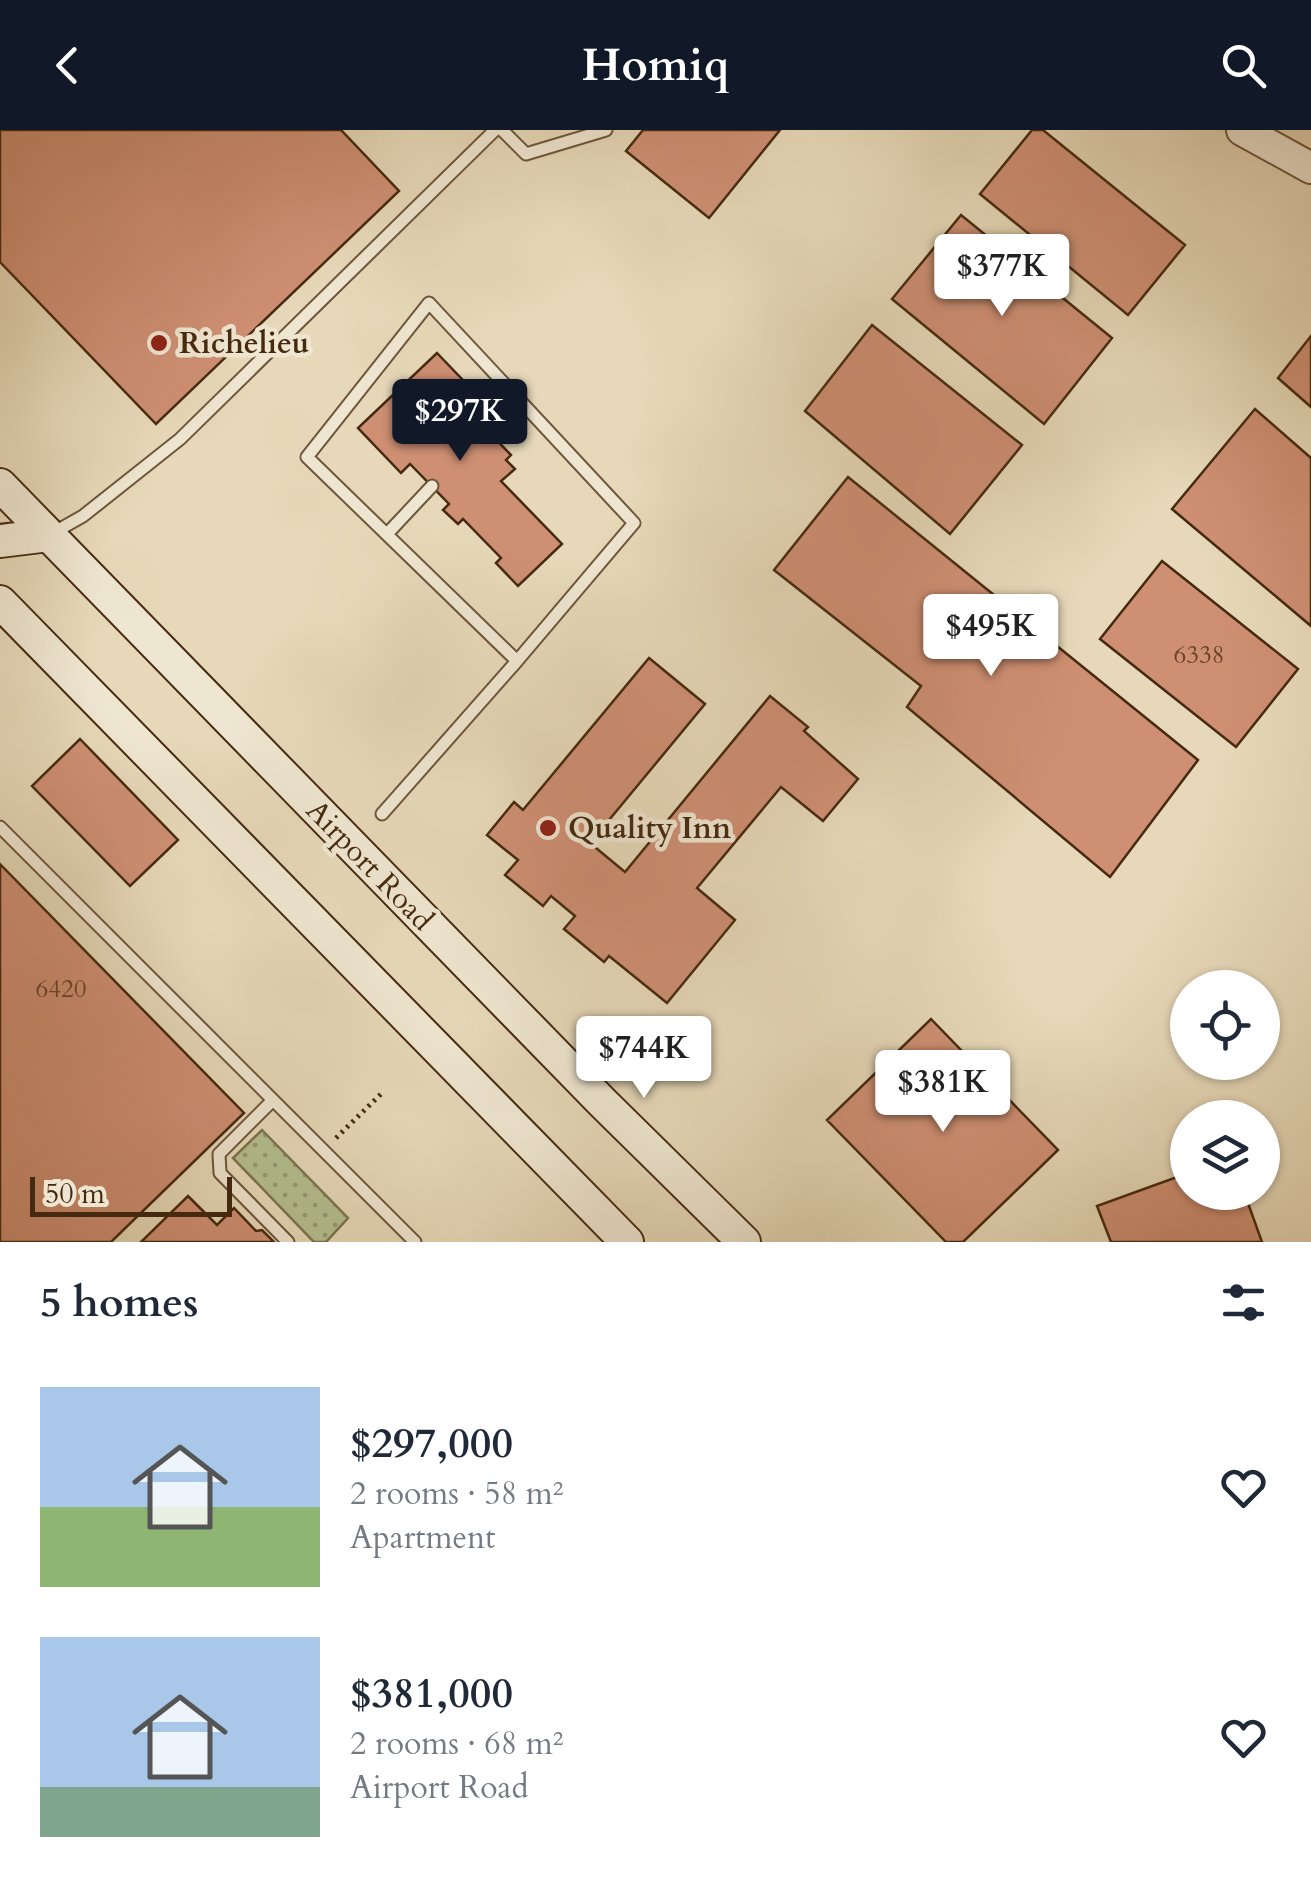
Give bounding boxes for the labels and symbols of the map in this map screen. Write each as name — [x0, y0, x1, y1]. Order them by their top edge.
pin: $377K — [932, 234, 1072, 319]
place label: Richelieu — [179, 323, 309, 364]
marker: Richelieu — [148, 332, 170, 354]
pin: $297K — [390, 379, 530, 464]
pin: $495K — [921, 594, 1061, 679]
house number: 6338 — [1173, 638, 1225, 672]
street label: Airport Road — [297, 791, 443, 940]
place label: Quality Inn — [568, 808, 731, 849]
marker: Quality Inn — [537, 817, 559, 839]
house number: 6420 — [35, 972, 87, 1006]
pin: $744K — [574, 1016, 714, 1101]
pin: $381K — [873, 1050, 1013, 1135]
scale bar — [30, 1172, 232, 1216]

